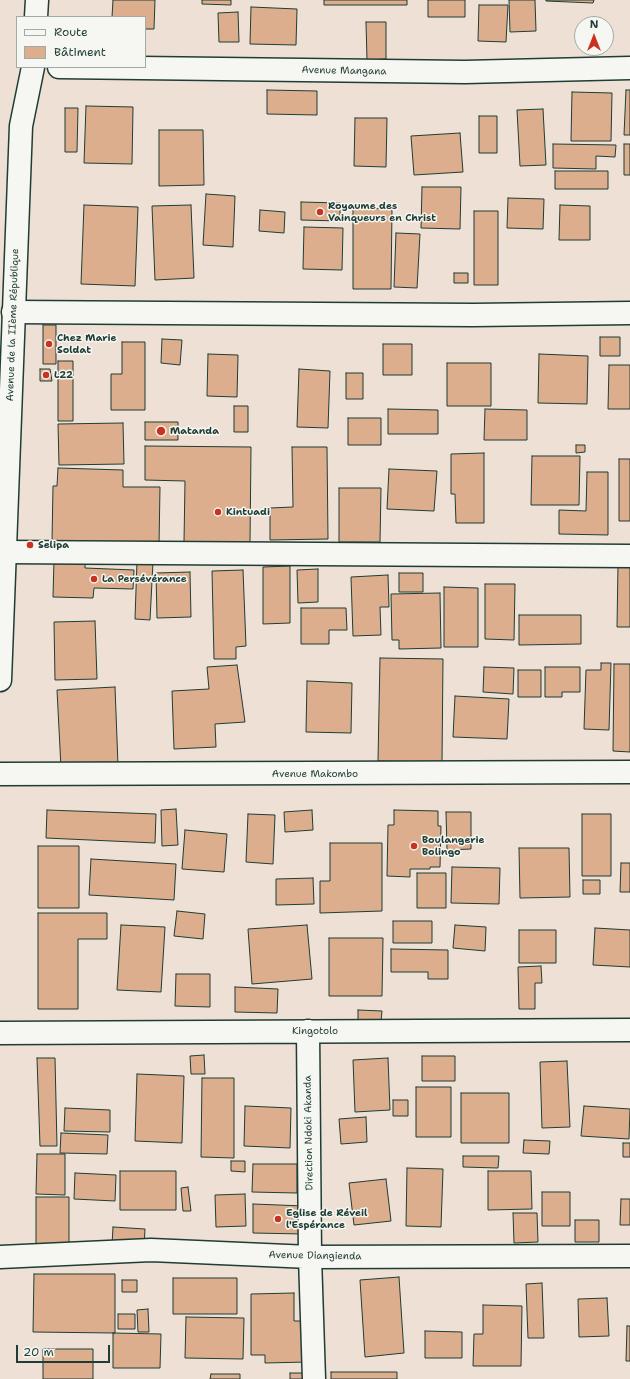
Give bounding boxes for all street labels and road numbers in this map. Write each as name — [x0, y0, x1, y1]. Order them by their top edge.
street label: Avenue Mangana — [301, 64, 387, 78]
street label: Avenue de la IIème République — [4, 248, 22, 402]
street label: Avenue Makombo — [272, 768, 358, 780]
street label: Kingotolo — [292, 1025, 338, 1037]
street label: Direction Ndoki Akanda — [302, 1075, 316, 1191]
street label: Avenue Diangienda — [268, 1249, 362, 1263]

